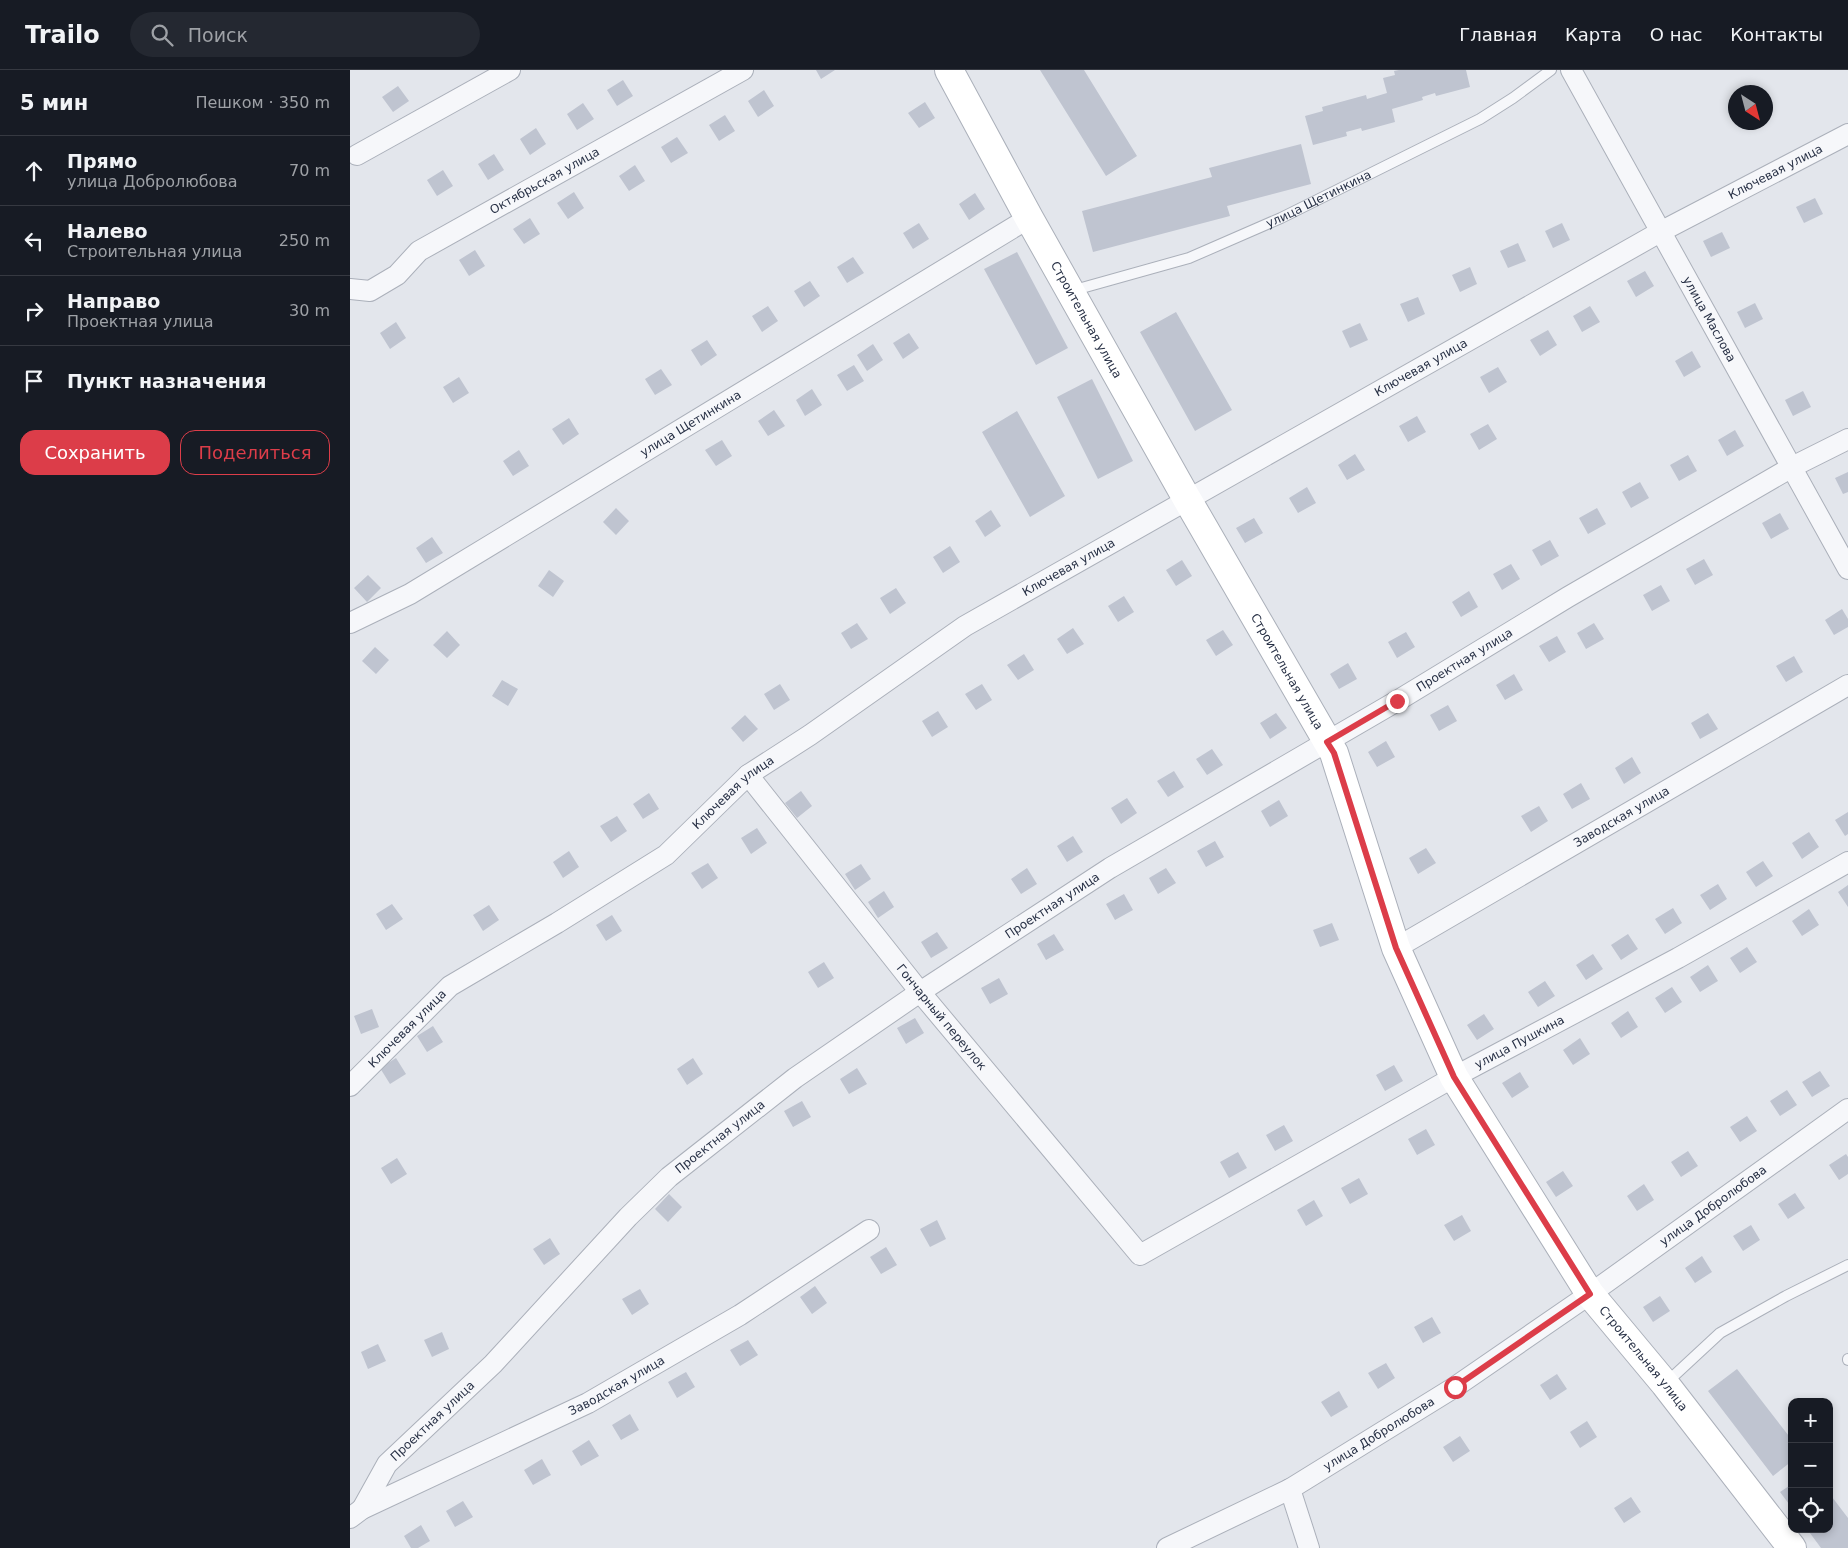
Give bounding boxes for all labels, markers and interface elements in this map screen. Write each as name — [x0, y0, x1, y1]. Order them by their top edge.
search box — [130, 12, 480, 57]
text: Trailo — [25, 21, 100, 49]
icon: search — [148, 21, 176, 49]
text: Поиск — [188, 24, 248, 46]
text: Главная — [1459, 24, 1537, 45]
text: Карта — [1565, 24, 1622, 45]
text: О нас — [1650, 24, 1702, 45]
text: Контакты — [1730, 24, 1823, 45]
north arrow — [1728, 85, 1773, 130]
text: 5 мин — [20, 91, 88, 115]
text: Пешком · 350 m — [195, 93, 330, 112]
street label: Ключевая улица — [1726, 141, 1825, 202]
street label: Октябрьская улица — [487, 145, 602, 217]
text: Прямо — [67, 150, 137, 172]
icon: ahead — [20, 157, 48, 185]
text: 70 m — [289, 161, 330, 180]
street label: улица Щетинкина — [1264, 167, 1374, 231]
text: улица Добролюбова — [67, 172, 238, 191]
text: Налево — [67, 220, 148, 242]
icon: left — [20, 227, 48, 255]
text: 250 m — [279, 231, 330, 250]
text: Строительная улица — [67, 242, 242, 261]
street label: Строительная улица — [1048, 259, 1125, 381]
street label: улица Маслова — [1680, 274, 1739, 364]
text: Направо — [67, 290, 160, 312]
icon: right — [20, 297, 48, 325]
text: 30 m — [289, 301, 330, 320]
text: Проектная улица — [67, 312, 214, 331]
street label: Ключевая улица — [1372, 336, 1470, 399]
icon: arrive — [20, 367, 48, 395]
text: Пункт назначения — [67, 370, 266, 392]
street label: улица Щетинкина — [638, 388, 744, 459]
button: Сохранить — [20, 430, 170, 475]
button: Поделиться — [180, 430, 330, 475]
street label: Ключевая улица — [1020, 535, 1117, 599]
street label: Строительная улица — [1248, 611, 1326, 732]
street label: Проектная улица — [1414, 625, 1515, 695]
route end — [1386, 690, 1409, 713]
street label: Ключевая улица — [690, 753, 777, 832]
street label: Заводская улица — [1571, 783, 1672, 850]
street label: Проектная улица — [1002, 870, 1102, 942]
street label: Гончарный переулок — [894, 961, 989, 1073]
street label: Ключевая улица — [365, 987, 449, 1071]
street label: улица Пушкина — [1472, 1013, 1567, 1072]
street label: Проектная улица — [672, 1097, 768, 1176]
street label: улица Добролюбова — [1657, 1163, 1769, 1249]
street label: Строительная улица — [1596, 1303, 1690, 1414]
street label: Заводская улица — [566, 1353, 667, 1418]
route start — [1444, 1376, 1467, 1399]
street label: Проектная улица — [388, 1378, 477, 1464]
street label: улица Добролюбова — [1321, 1394, 1437, 1474]
map controls — [1788, 1398, 1833, 1533]
button: + — [1788, 1398, 1833, 1443]
button: − — [1788, 1443, 1833, 1488]
button: locate — [1788, 1488, 1833, 1533]

